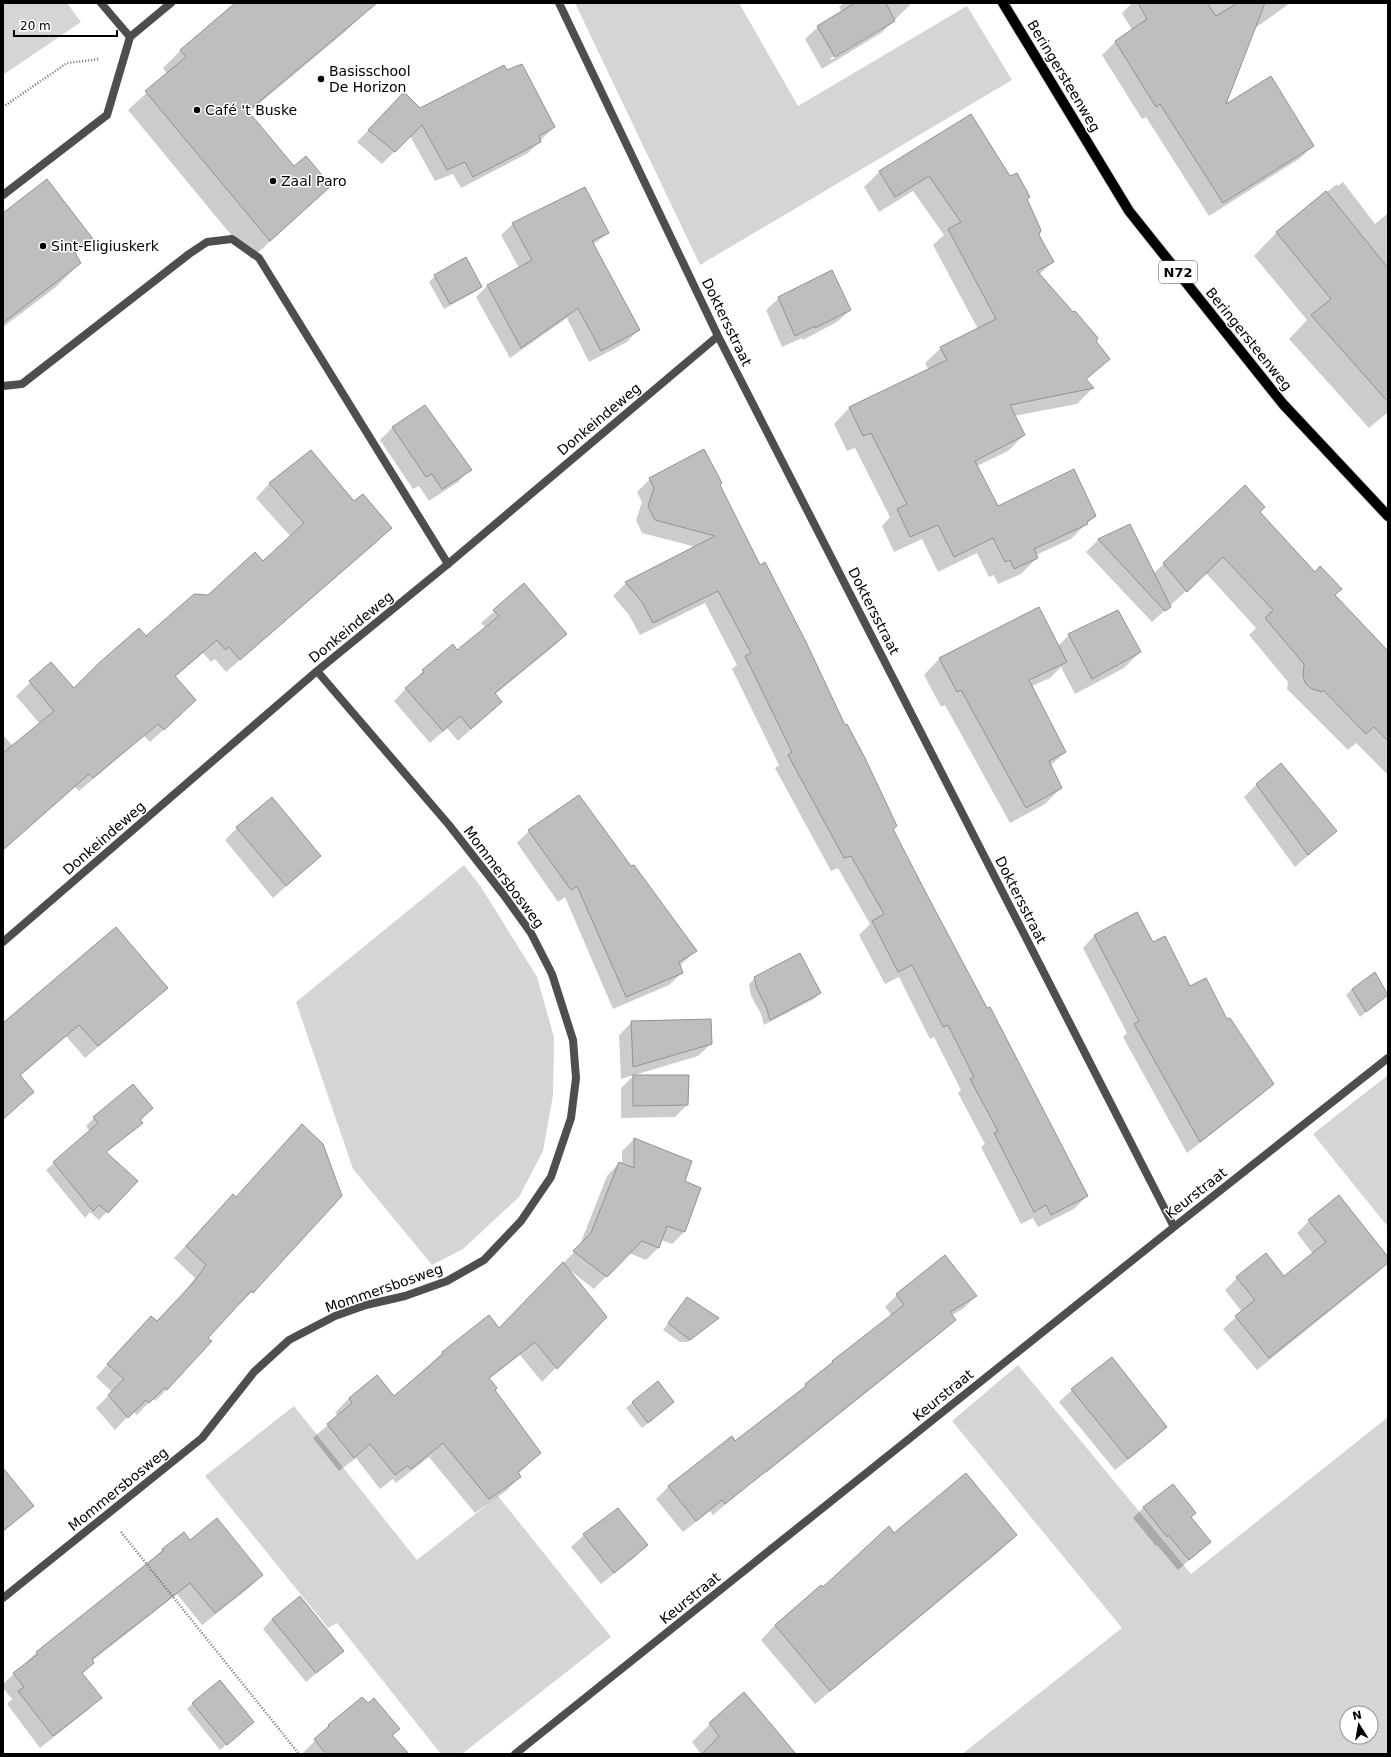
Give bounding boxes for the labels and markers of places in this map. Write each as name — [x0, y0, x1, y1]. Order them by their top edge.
place label: Basisschool De Horizon — [329, 63, 411, 95]
marker: Basisschool De Horizon — [316, 74, 326, 84]
place label: Café 't Buske — [205, 102, 297, 118]
marker: Café 't Buske — [192, 105, 202, 115]
place label: Zaal Paro — [281, 173, 347, 189]
marker: Zaal Paro — [268, 176, 278, 186]
place label: Sint-Eligiuskerk — [51, 238, 160, 254]
marker: Sint-Eligiuskerk — [38, 241, 48, 251]

